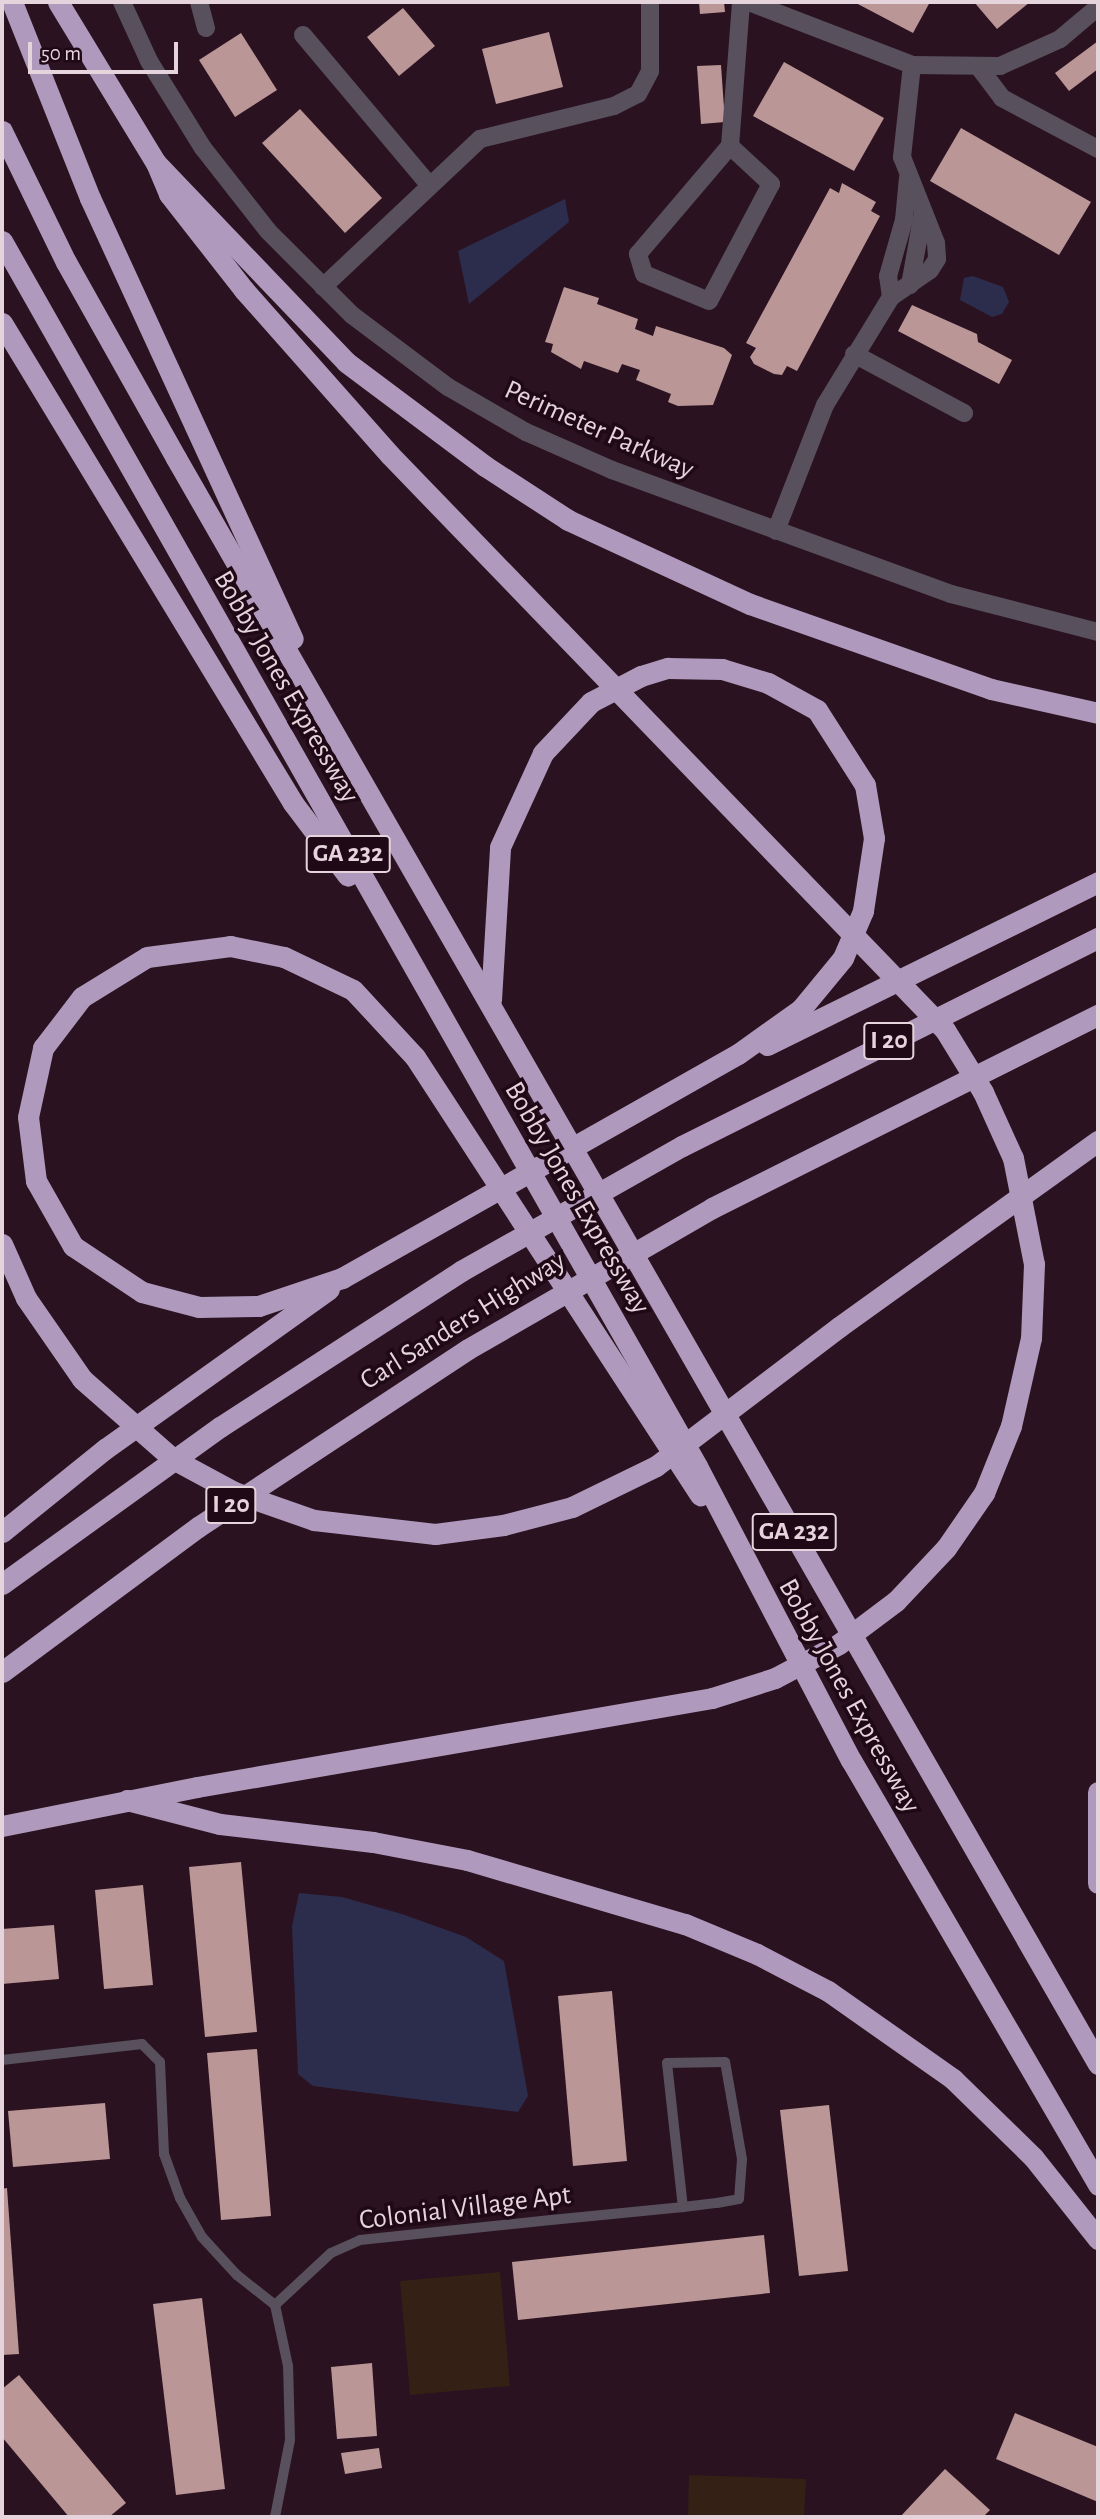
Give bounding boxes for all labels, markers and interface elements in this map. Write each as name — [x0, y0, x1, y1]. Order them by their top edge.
scale bar — [32, 28, 182, 72]
text: 50 m — [41, 43, 81, 64]
street label: Perimeter Parkway — [499, 373, 699, 487]
street label: Bobby Jones Expressway — [206, 565, 366, 809]
road number: GA 232 — [304, 832, 392, 876]
road number: I 20 — [863, 1018, 915, 1064]
street label: Bobby Jones Expressway — [497, 1076, 657, 1320]
street label: Carl Sanders Highway — [354, 1244, 572, 1398]
road number: I 20 — [205, 1482, 257, 1528]
road number: GA 232 — [750, 1510, 838, 1554]
street label: Bobby Jones Expressway — [771, 1573, 927, 1819]
street label: Colonial Village Apt — [357, 2178, 573, 2238]

